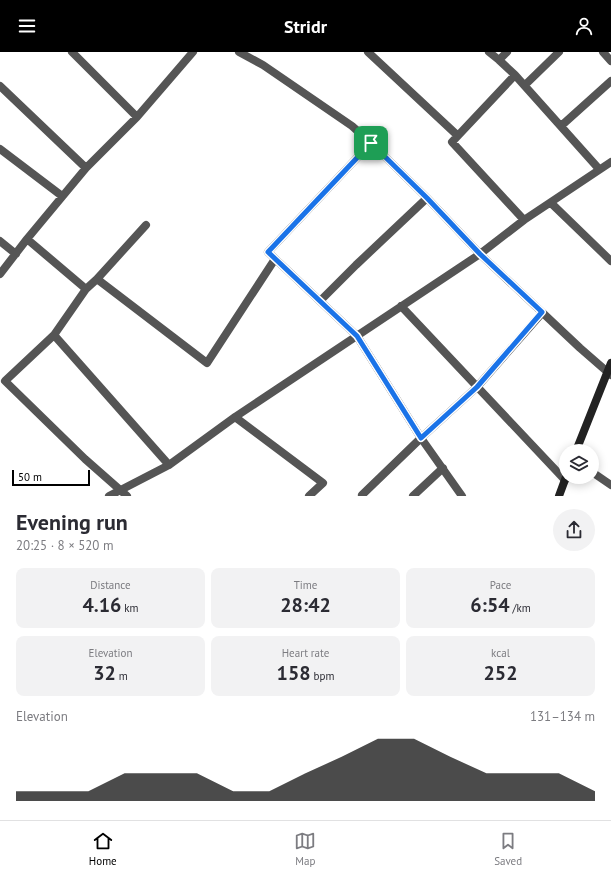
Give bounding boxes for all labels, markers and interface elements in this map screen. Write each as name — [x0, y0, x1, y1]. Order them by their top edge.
icon: menu — [16, 15, 38, 37]
text: Stridr — [284, 15, 327, 38]
icon: person — [573, 15, 595, 37]
pin — [354, 126, 388, 160]
icon: arrive — [360, 132, 382, 154]
map controls — [559, 444, 599, 484]
button: layers — [559, 444, 599, 484]
scale bar — [12, 468, 90, 487]
text: 50 m — [18, 470, 42, 484]
text: Evening run — [16, 508, 128, 536]
button: share — [553, 509, 595, 551]
text: 20:25 · 8 × 520 m — [16, 537, 113, 554]
text: Distance — [90, 578, 131, 592]
text: Time — [294, 578, 317, 592]
text: Pace — [490, 578, 511, 592]
text: 4.16 — [82, 592, 121, 618]
text: 28:42 — [280, 592, 331, 618]
text: 6:54 — [470, 592, 510, 618]
text: km — [121, 601, 139, 615]
text: /km — [510, 601, 531, 615]
text: Elevation — [89, 646, 132, 660]
text: Heart rate — [282, 646, 329, 660]
text: kcal — [491, 646, 510, 660]
text: 32 — [93, 660, 116, 686]
text: 158 — [277, 660, 311, 686]
text: 252 — [483, 660, 518, 686]
text: m — [116, 669, 128, 683]
text: bpm — [311, 669, 334, 683]
text: Elevation — [16, 708, 68, 725]
text: 131–134 m — [530, 708, 595, 725]
tab: Home — [89, 830, 117, 868]
tab: Map — [294, 830, 316, 868]
tab: Saved — [494, 830, 522, 868]

